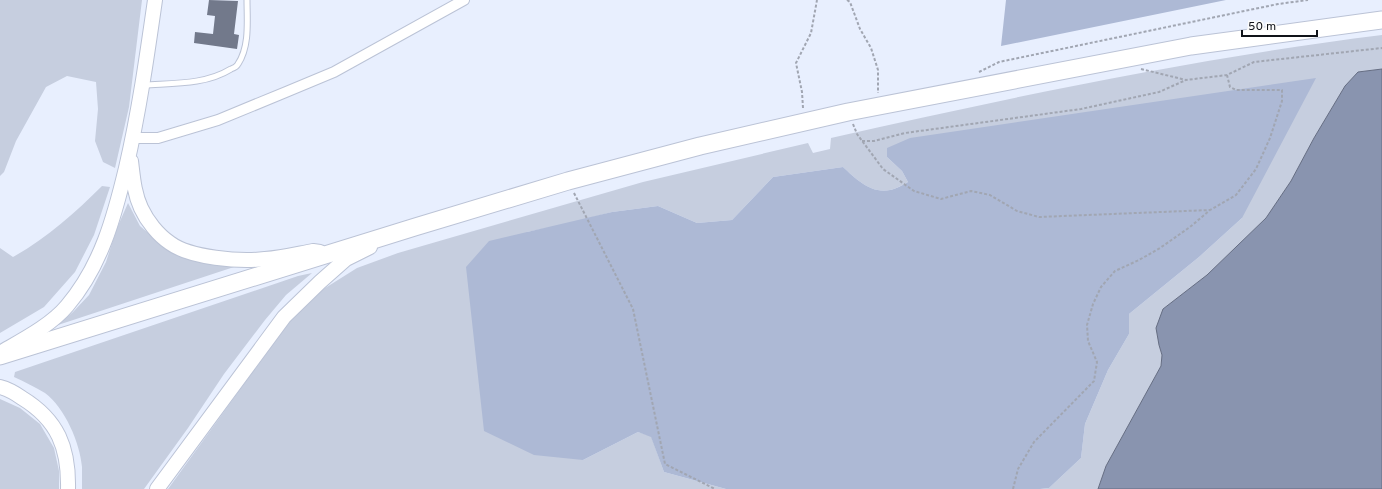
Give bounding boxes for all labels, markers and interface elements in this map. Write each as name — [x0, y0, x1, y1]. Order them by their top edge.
scale bar — [1242, 12, 1317, 38]
text: 50 m — [1248, 19, 1276, 35]

